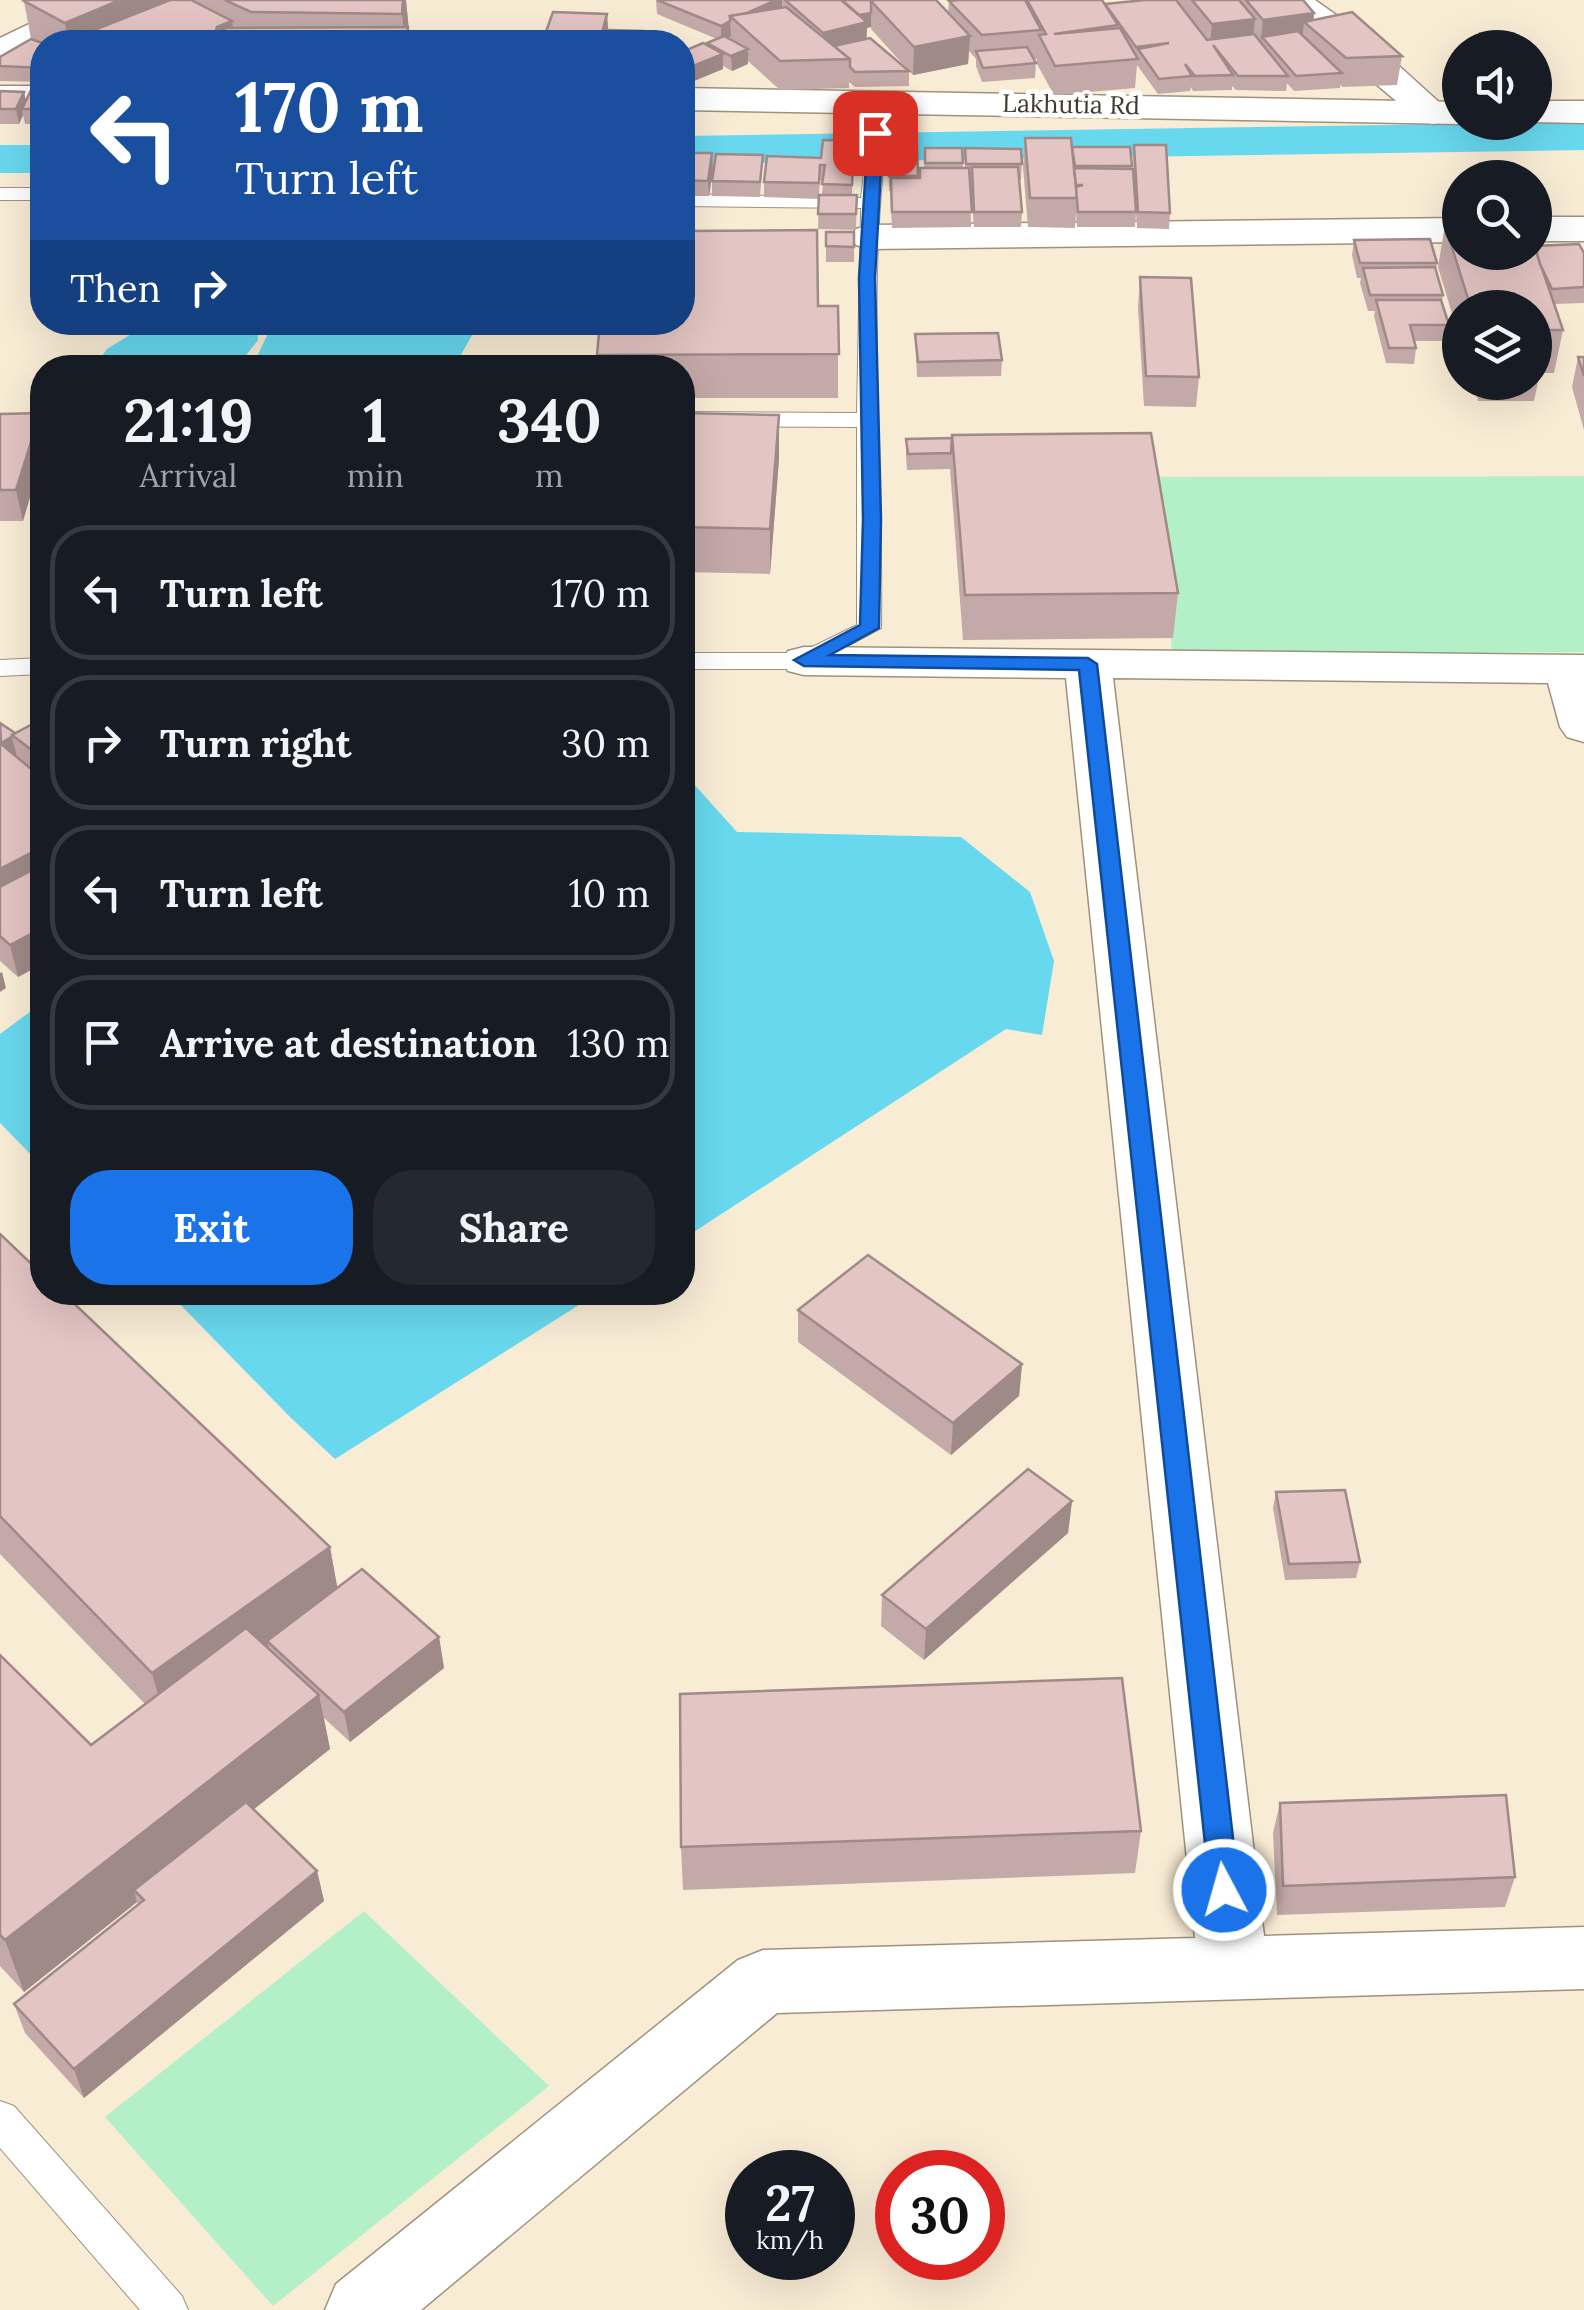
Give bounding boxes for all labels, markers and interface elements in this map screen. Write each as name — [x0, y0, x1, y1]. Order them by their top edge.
map controls — [1442, 30, 1552, 400]
button: sound — [1442, 30, 1552, 140]
text: 170 m — [235, 62, 424, 151]
icon: left — [70, 70, 200, 200]
street label: Lakhutia Rd — [1002, 87, 1140, 121]
pin — [833, 91, 918, 176]
icon: arrive — [848, 106, 903, 161]
text: Turn left — [235, 149, 418, 206]
button: search — [1442, 160, 1552, 270]
icon: right — [181, 260, 236, 315]
text: Then — [70, 264, 161, 312]
button: layers — [1442, 290, 1552, 400]
text: 21:19 — [123, 382, 254, 458]
text: 1 — [363, 382, 388, 458]
text: 340 — [497, 382, 602, 458]
text: Arrival — [140, 455, 237, 496]
text: min — [347, 455, 404, 496]
text: m — [535, 455, 564, 496]
icon: left — [75, 565, 130, 620]
text: Turn left — [160, 569, 323, 617]
text: 170 m — [551, 569, 650, 617]
icon: right — [75, 715, 130, 770]
text: Turn right — [160, 719, 351, 767]
text: 30 m — [561, 719, 650, 767]
icon: left — [75, 865, 130, 920]
text: Turn left — [160, 869, 323, 917]
text: 10 m — [569, 869, 650, 917]
icon: arrive — [75, 1015, 130, 1070]
text: Arrive at destination — [160, 1019, 537, 1067]
text: 130 m — [567, 1019, 670, 1067]
button: Exit — [70, 1170, 353, 1285]
button: Share — [373, 1170, 655, 1285]
position arrow — [1172, 1838, 1276, 1942]
speed limit sign: 30 — [875, 2150, 1005, 2280]
text: 27 — [765, 2171, 815, 2235]
text: km/h — [756, 2224, 824, 2256]

